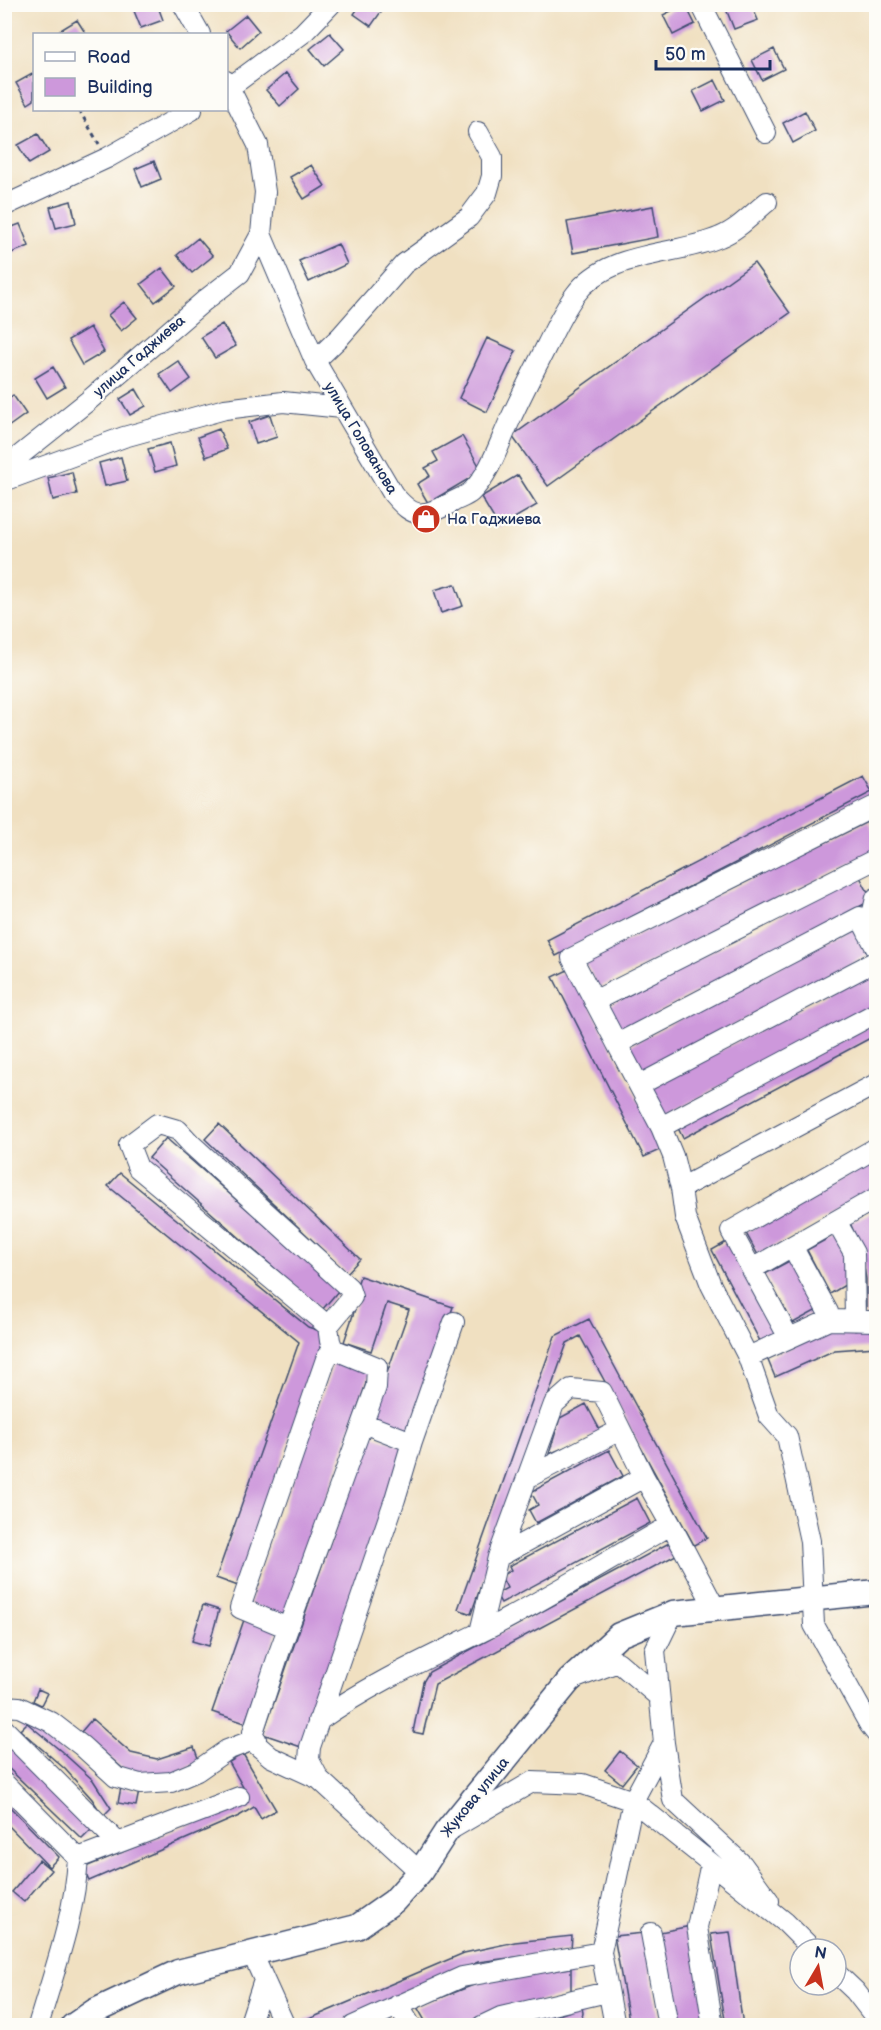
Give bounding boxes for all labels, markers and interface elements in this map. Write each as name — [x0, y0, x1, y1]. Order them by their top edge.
legend — [33, 33, 228, 111]
scale bar — [656, 33, 770, 71]
text: 50 m — [665, 44, 706, 65]
text: Road — [87, 47, 131, 68]
text: Building — [87, 77, 153, 98]
street label: улица Гаджиева — [89, 311, 189, 402]
street label: улица Голованова — [320, 379, 402, 498]
shop icon: На Гаджиева — [410, 503, 442, 535]
place label: На Гаджиева — [447, 510, 541, 529]
street label: Жукова улица — [437, 1753, 514, 1841]
north arrow — [788, 1937, 848, 1997]
text: N — [813, 1943, 828, 1964]

